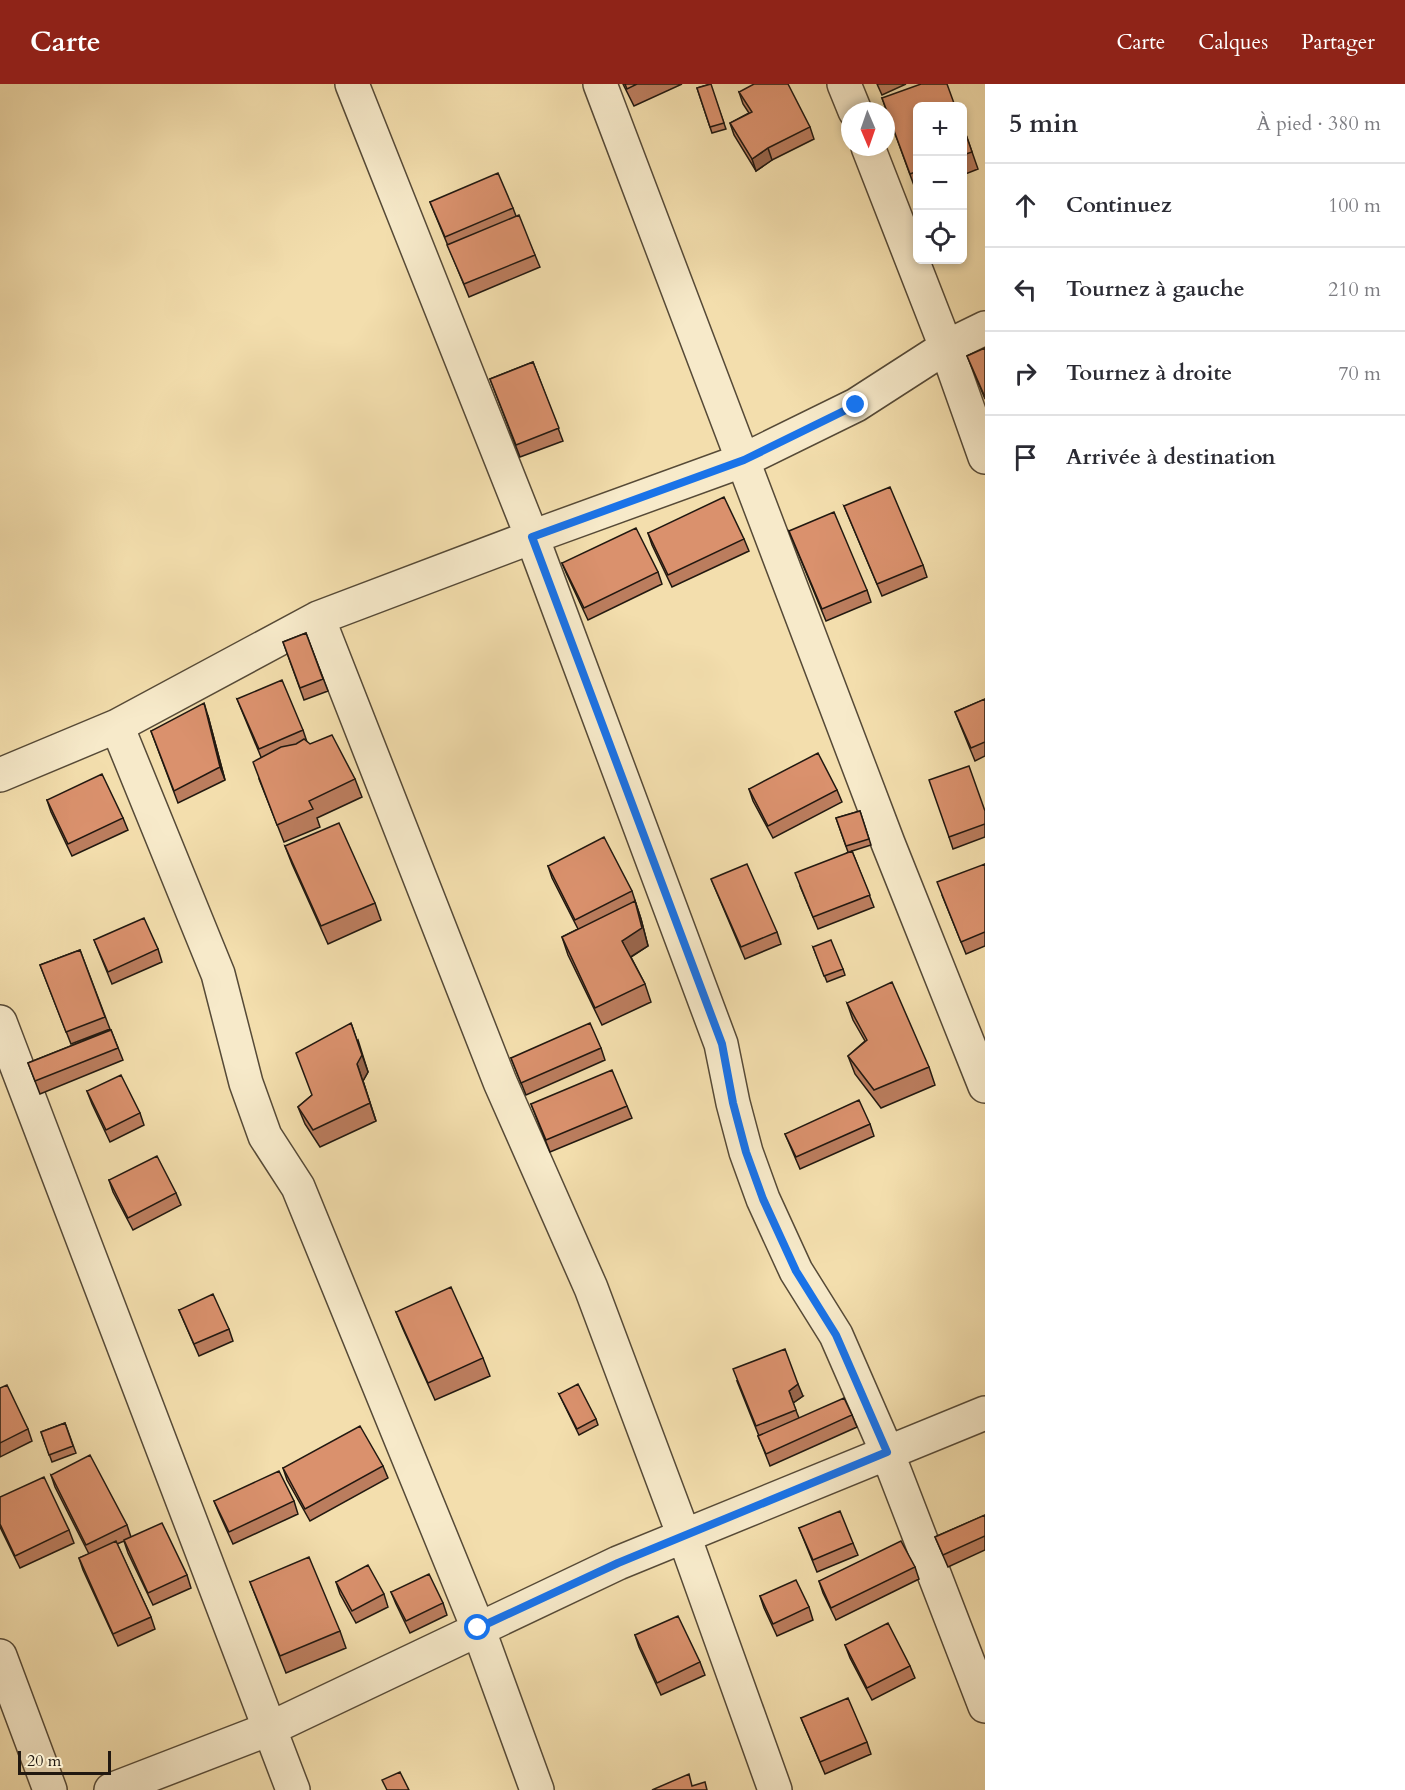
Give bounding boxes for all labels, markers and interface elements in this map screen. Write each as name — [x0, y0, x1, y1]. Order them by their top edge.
text: Carte — [30, 23, 101, 61]
text: Carte — [1116, 28, 1165, 57]
text: Calques — [1198, 28, 1268, 57]
text: Partager — [1301, 28, 1375, 57]
north arrow — [841, 102, 895, 156]
map controls — [913, 102, 967, 264]
button: + — [913, 102, 967, 156]
text: 5 min — [1009, 106, 1078, 141]
text: À pied · 380 m — [1257, 110, 1381, 137]
button: − — [913, 156, 967, 210]
icon: ahead — [1009, 189, 1042, 222]
text: Continuez — [1066, 190, 1172, 220]
text: 100 m — [1328, 192, 1381, 219]
button: locate — [913, 210, 967, 264]
icon: left — [1009, 273, 1042, 306]
text: Tournez à gauche — [1066, 274, 1245, 304]
text: 210 m — [1328, 276, 1381, 303]
icon: right — [1009, 357, 1042, 390]
text: Tournez à droite — [1066, 358, 1232, 388]
text: 70 m — [1338, 360, 1381, 387]
route end — [842, 391, 868, 417]
icon: arrive — [1009, 441, 1042, 474]
text: Arrivée à destination — [1066, 442, 1276, 472]
route start — [464, 1614, 490, 1640]
scale bar — [18, 1748, 111, 1776]
text: 20 m — [27, 1750, 61, 1772]

